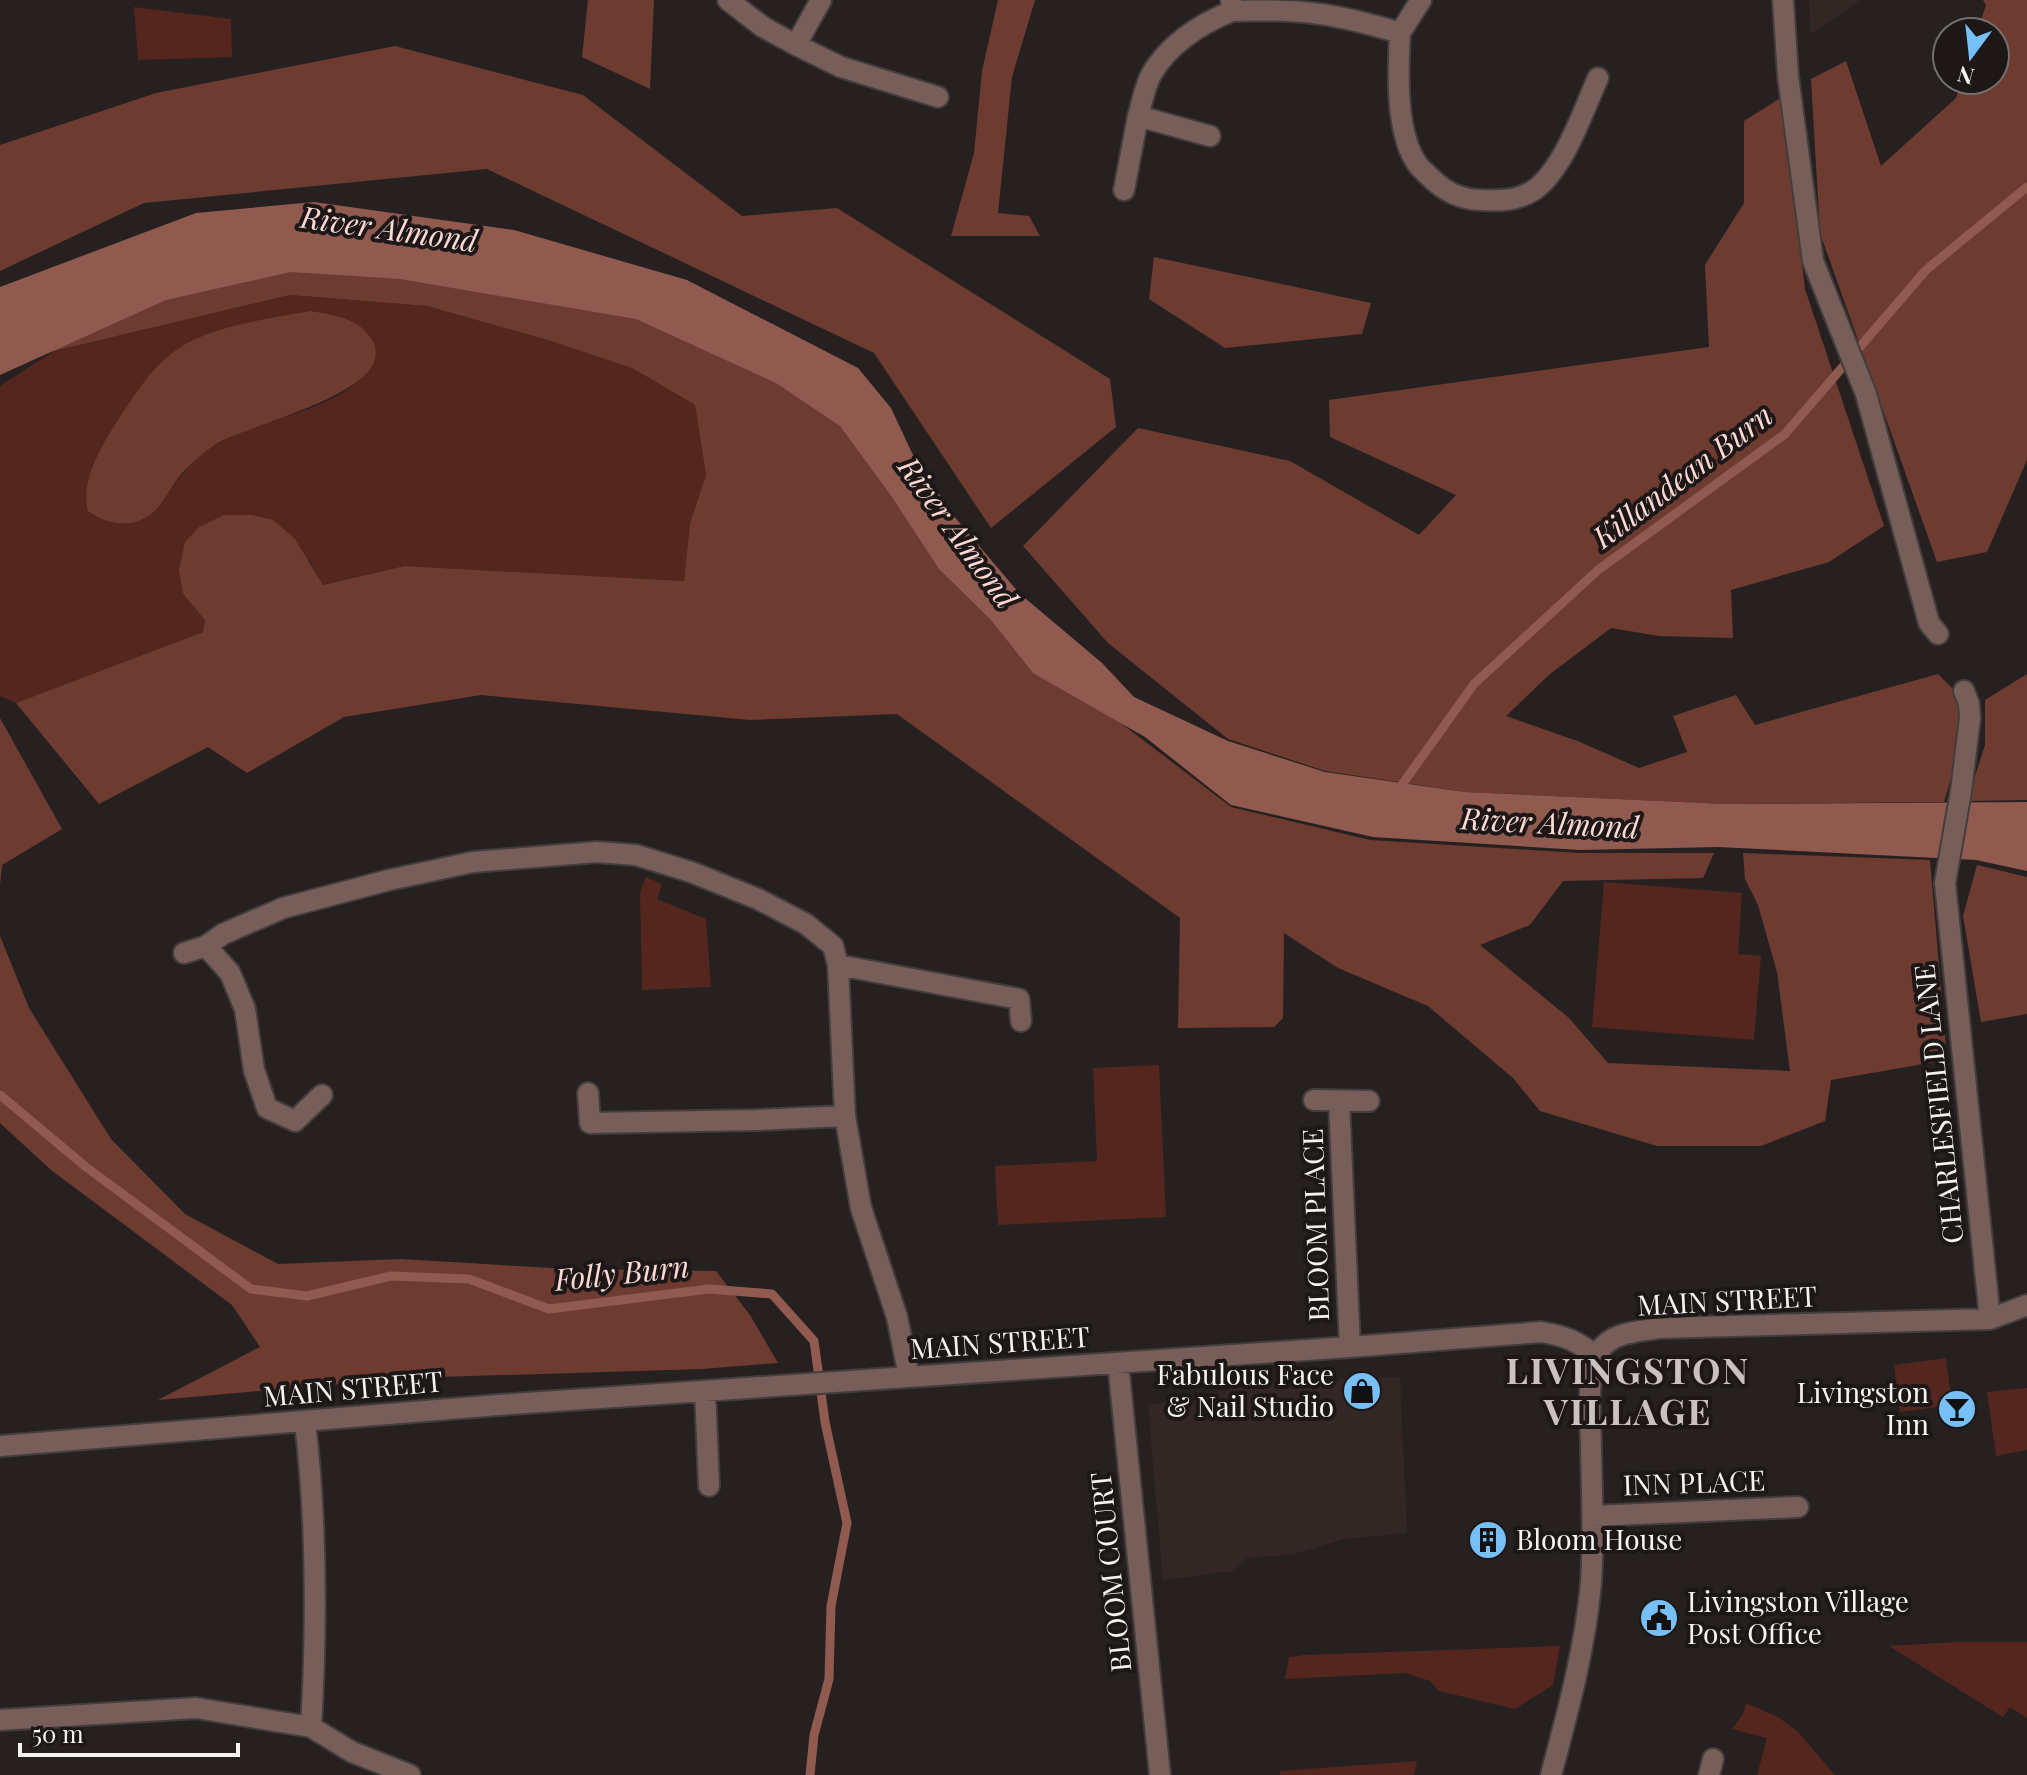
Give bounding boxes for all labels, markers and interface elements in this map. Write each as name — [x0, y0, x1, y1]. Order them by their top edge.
north arrow — [1931, 16, 2011, 96]
text: N — [1954, 60, 1977, 93]
water label: River Almond — [297, 196, 481, 260]
water label: Killandean Burn — [1583, 395, 1780, 557]
water label: River Almond — [890, 447, 1028, 616]
water label: River Almond — [1459, 797, 1641, 847]
street label: CHARLESFIELD LANE — [1904, 963, 1971, 1246]
street label: BLOOM PLACE — [1293, 1128, 1336, 1322]
water label: Folly Burn — [551, 1245, 691, 1299]
street label: MAIN STREET — [1636, 1276, 1818, 1323]
street label: MAIN STREET — [909, 1317, 1091, 1366]
district label: LIVINGSTON VILLAGE — [1506, 1345, 1750, 1434]
place label: Fabulous Face & Nail Studio — [1156, 1355, 1334, 1424]
street label: MAIN STREET — [262, 1361, 444, 1414]
shop icon: Fabulous Face & Nail Studio — [1341, 1370, 1383, 1412]
place label: Livingston Inn — [1797, 1373, 1929, 1442]
bar icon: Livingston Inn — [1936, 1388, 1978, 1430]
street label: INN PLACE — [1622, 1461, 1766, 1502]
street label: BLOOM COURT — [1081, 1470, 1138, 1674]
building icon: Bloom House — [1467, 1519, 1509, 1561]
place label: Bloom House — [1516, 1520, 1682, 1557]
place label: Livingston Village Post Office — [1687, 1582, 1909, 1651]
public building icon: Livingston Village Post Office — [1638, 1597, 1680, 1639]
scale bar — [20, 1707, 238, 1757]
text: 50 m — [32, 1717, 84, 1749]

